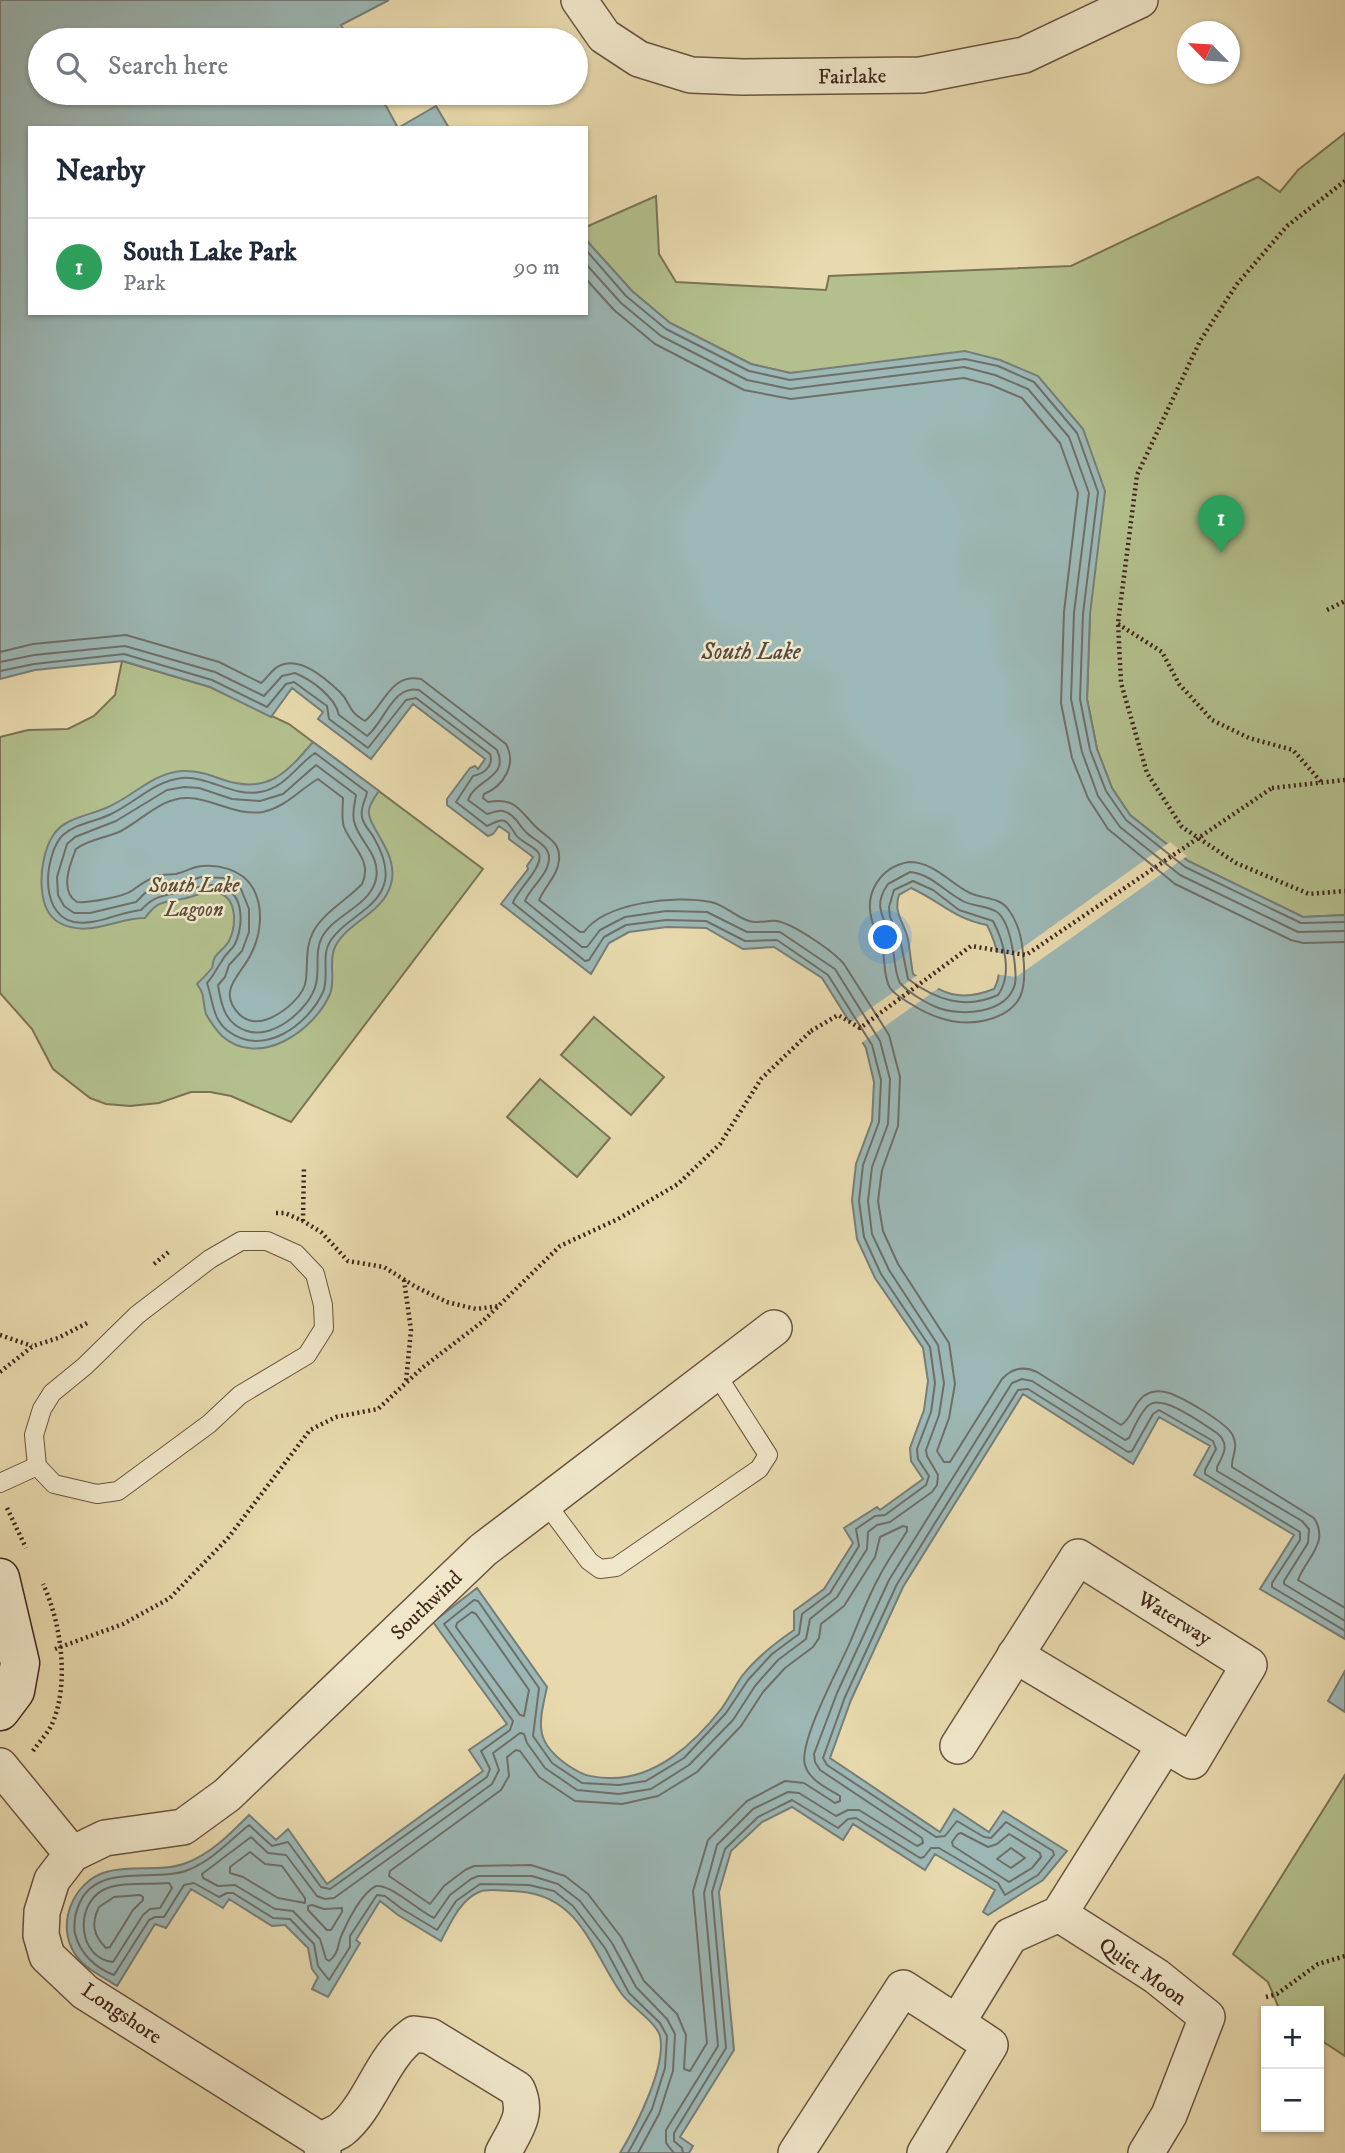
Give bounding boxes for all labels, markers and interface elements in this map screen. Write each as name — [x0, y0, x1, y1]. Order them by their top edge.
north arrow — [1177, 21, 1240, 84]
search box — [28, 28, 588, 105]
icon: search — [52, 48, 90, 86]
text: Search here — [108, 50, 228, 83]
street label: Fairlake — [818, 63, 887, 91]
text: Nearby — [56, 153, 145, 190]
text: South Lake Park — [123, 236, 297, 269]
text: 1 — [75, 253, 83, 282]
text: 90 m — [514, 253, 560, 282]
text: Park — [123, 269, 166, 298]
pin: 1 — [1198, 495, 1244, 553]
water label: South Lake — [700, 638, 802, 667]
park label: South Lake Lagoon — [148, 873, 240, 923]
your location — [868, 920, 902, 954]
street label: Southwind — [386, 1565, 468, 1646]
street label: Waterway — [1132, 1585, 1217, 1652]
street label: Quiet Moon — [1093, 1932, 1191, 2012]
street label: Longshore — [76, 1978, 167, 2050]
map controls — [1261, 2006, 1324, 2132]
button: + — [1261, 2006, 1324, 2069]
button: − — [1261, 2069, 1324, 2132]

